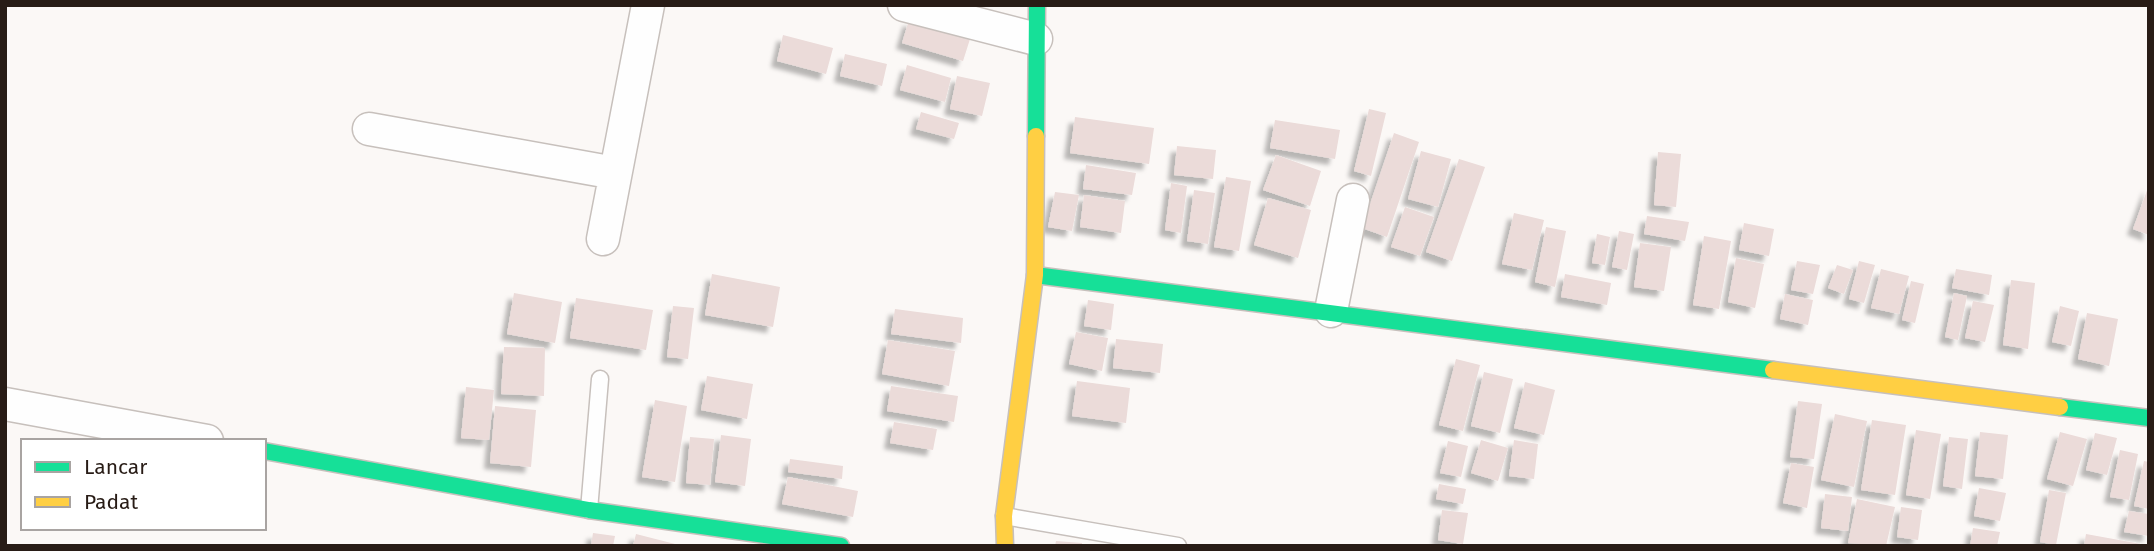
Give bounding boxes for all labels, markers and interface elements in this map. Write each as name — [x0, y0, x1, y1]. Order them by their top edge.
legend — [21, 439, 266, 530]
text: Lancar — [84, 454, 147, 480]
text: Padat — [84, 489, 138, 515]

